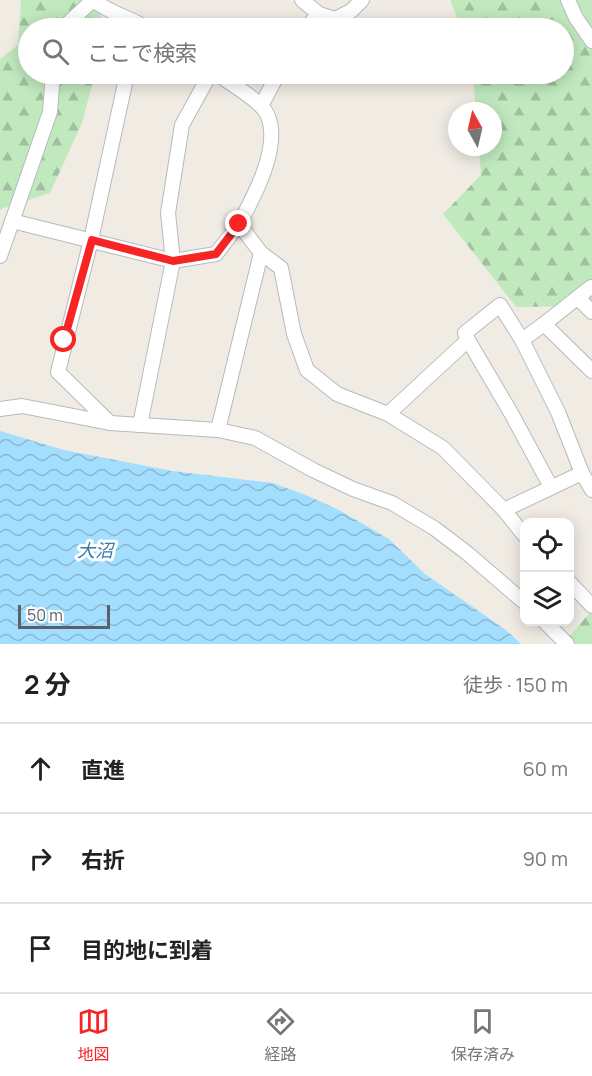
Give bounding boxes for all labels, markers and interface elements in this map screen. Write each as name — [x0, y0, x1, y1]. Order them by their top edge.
search box — [18, 18, 574, 84]
icon: search — [39, 35, 72, 68]
text: ここで検索 — [87, 38, 197, 68]
north arrow — [448, 102, 502, 156]
route end — [225, 210, 251, 236]
route start — [50, 326, 76, 352]
map controls — [520, 518, 574, 626]
button: locate — [520, 518, 574, 572]
water label: 大沼 — [77, 538, 116, 562]
button: layers — [520, 572, 574, 626]
scale bar — [18, 602, 110, 630]
text: 50 m — [27, 604, 63, 626]
text: 2 分 — [24, 666, 71, 702]
text: 徒歩 · 150 m — [463, 671, 568, 698]
icon: ahead — [24, 752, 57, 785]
text: 直進 — [81, 755, 125, 785]
text: 60 m — [522, 755, 568, 782]
icon: right — [24, 842, 57, 875]
text: 右折 — [81, 845, 125, 875]
text: 90 m — [522, 845, 568, 872]
icon: arrive — [24, 932, 57, 965]
text: 目的地に到着 — [81, 935, 213, 965]
tab: 地図 — [77, 1005, 110, 1065]
tab: 経路 — [264, 1005, 297, 1065]
tab: 保存済み — [451, 1005, 515, 1065]

